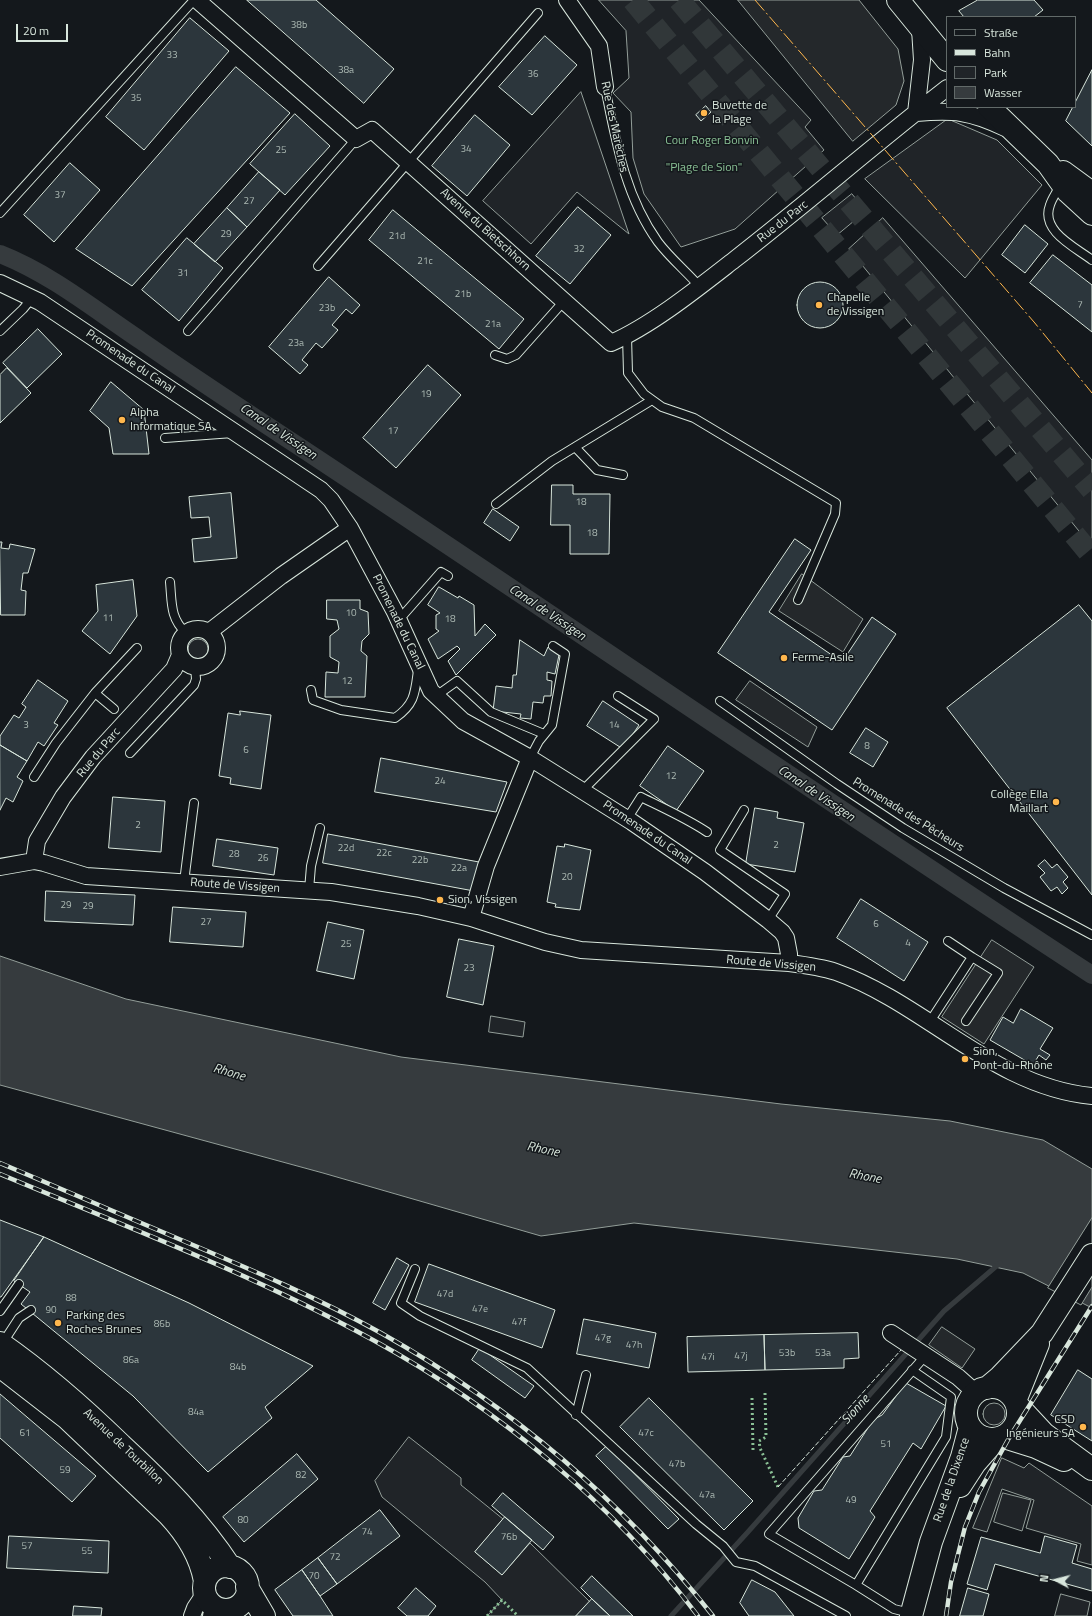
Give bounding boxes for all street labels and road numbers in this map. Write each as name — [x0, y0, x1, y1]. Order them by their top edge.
street label: Rue des Marèches — [597, 80, 631, 174]
street label: Avenue du Bietschhorn — [437, 186, 533, 274]
street label: Rue du Parc — [755, 198, 811, 246]
street label: Promenade du Canal — [83, 327, 177, 397]
street label: Promenade du Canal — [369, 572, 427, 672]
street label: Rue du Parc — [74, 725, 124, 781]
street label: Promenade des Pêcheurs — [850, 775, 966, 855]
street label: Promenade du Canal — [600, 798, 694, 868]
street label: Route de Vissigen — [190, 876, 280, 896]
street label: Route de Vissigen — [726, 953, 816, 975]
street label: Avenue de Tourbillon — [80, 1406, 166, 1488]
street label: Rue de la Dixence — [931, 1436, 973, 1524]

